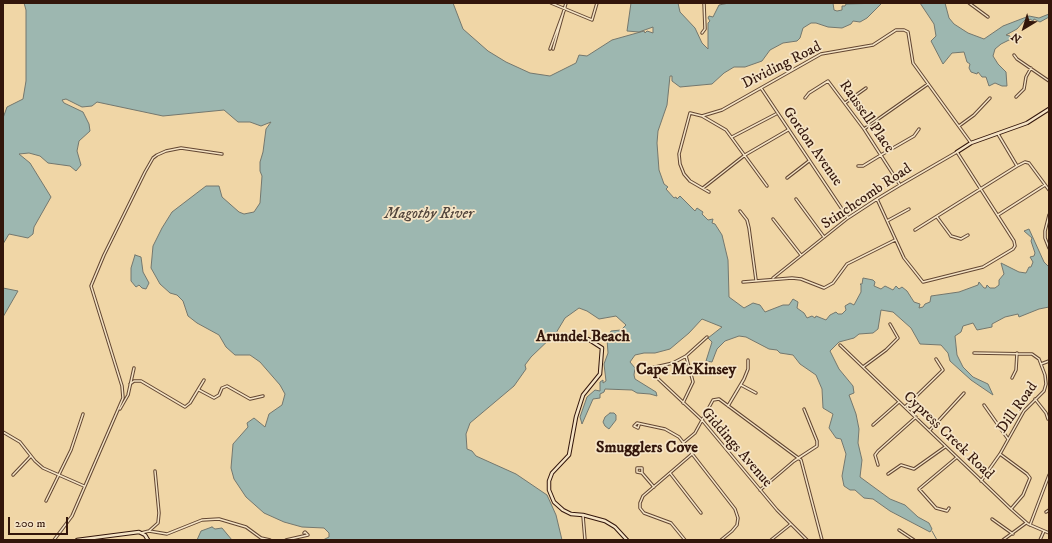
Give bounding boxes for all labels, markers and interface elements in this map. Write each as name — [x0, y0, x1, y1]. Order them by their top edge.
north arrow — [1004, 8, 1044, 48]
text: N — [1009, 29, 1024, 46]
street label: Dividing Road — [739, 38, 825, 94]
street label: Raussell Place — [834, 77, 898, 157]
street label: Gordon Avenue — [778, 104, 846, 190]
street label: Stinchcomb Road — [818, 160, 916, 234]
water label: Magothy River — [384, 205, 474, 225]
district label: Arundel Beach — [536, 328, 630, 348]
district label: Cape McKinsey — [636, 361, 736, 381]
street label: Dill Road — [994, 379, 1042, 437]
street label: Cypress Creek Road — [899, 388, 997, 484]
street label: Giddings Avenue — [696, 404, 776, 492]
district label: Smugglers Cove — [596, 439, 698, 459]
scale bar — [10, 509, 70, 535]
text: 200 m — [15, 516, 45, 531]

